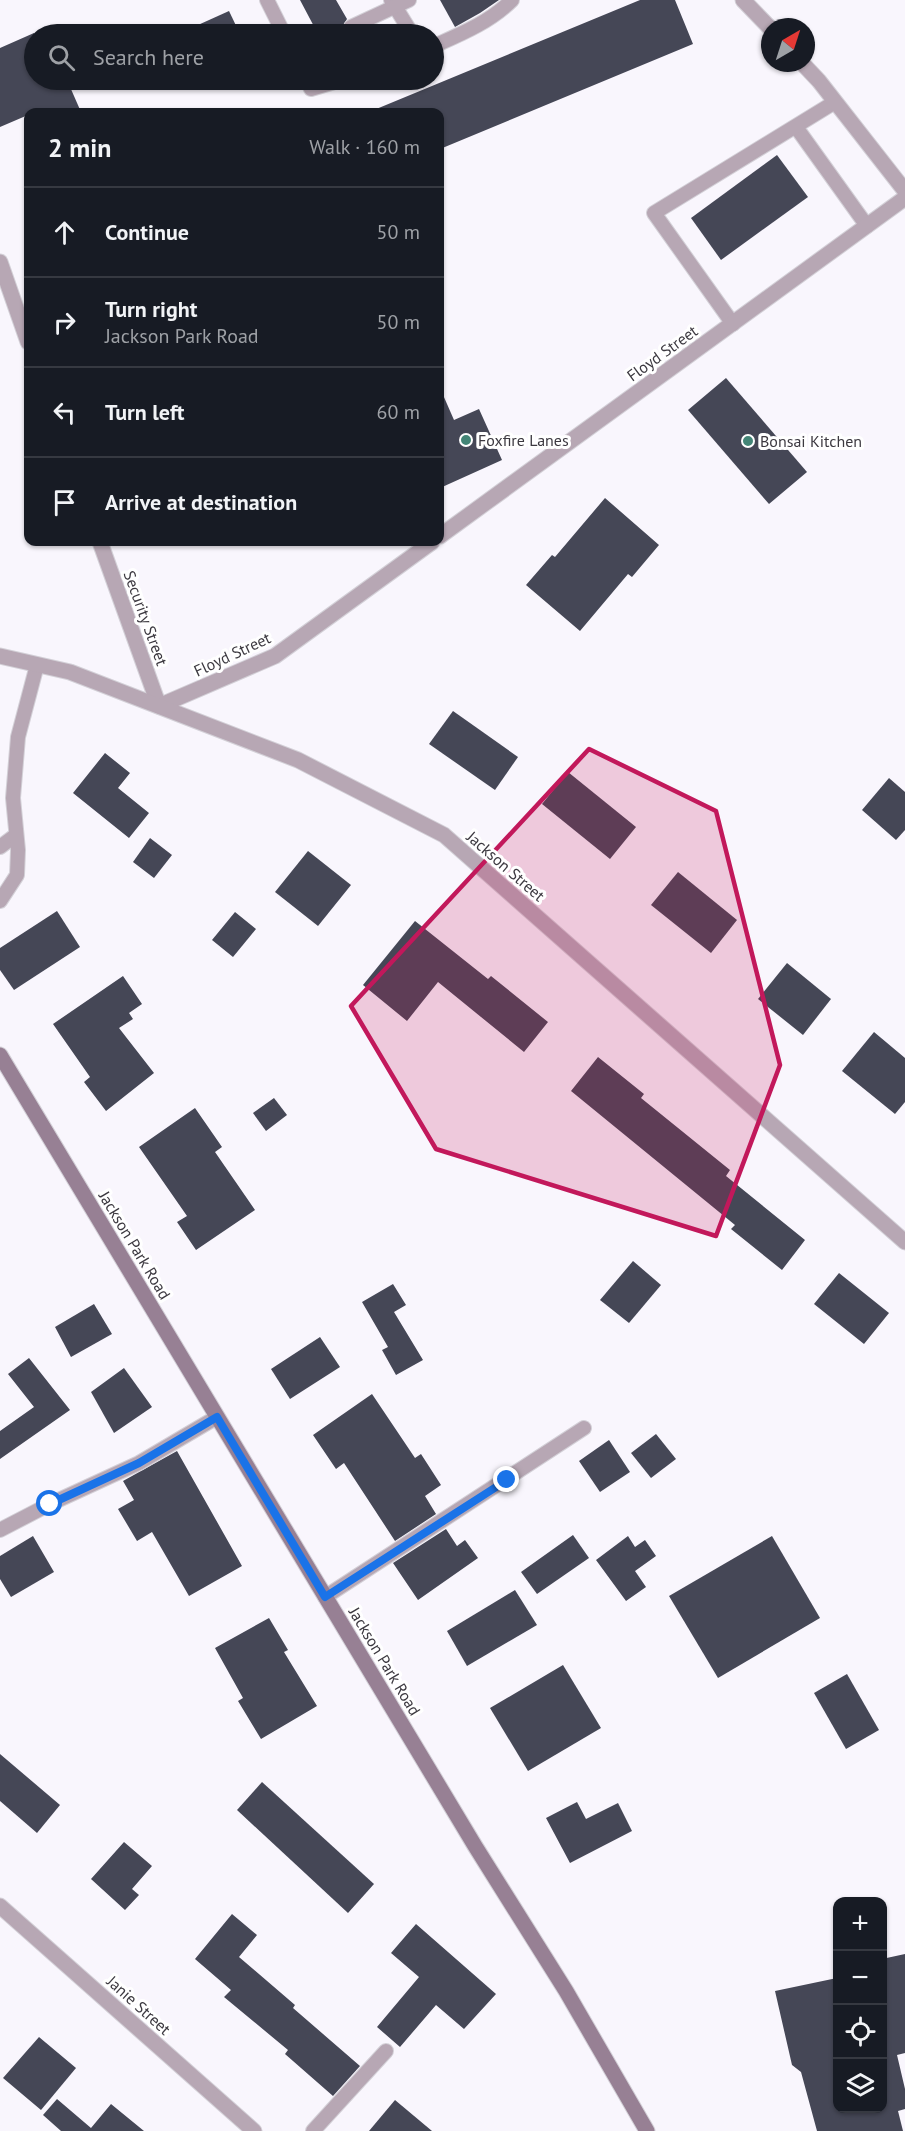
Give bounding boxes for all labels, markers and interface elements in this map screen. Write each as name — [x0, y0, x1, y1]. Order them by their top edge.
north arrow — [761, 18, 815, 72]
search box — [24, 24, 444, 90]
icon: search — [45, 41, 78, 74]
text: Search here — [93, 43, 204, 71]
text: 2 min — [48, 131, 111, 164]
text: Walk · 160 m — [309, 134, 420, 160]
icon: ahead — [48, 216, 81, 249]
text: Continue — [105, 218, 189, 246]
text: 50 m — [377, 219, 420, 245]
text: Turn right — [105, 295, 197, 323]
icon: right — [48, 306, 81, 339]
text: 50 m — [377, 309, 420, 335]
street label: Floyd Street — [623, 320, 702, 385]
text: Jackson Park Road — [105, 323, 259, 349]
icon: left — [48, 396, 81, 429]
text: Turn left — [105, 398, 185, 426]
text: 60 m — [377, 399, 420, 425]
place label: Foxfire Lanes — [478, 430, 569, 450]
place label: Bonsai Kitchen — [760, 431, 862, 451]
marker: Foxfire Lanes — [459, 433, 473, 447]
marker: Bonsai Kitchen — [741, 434, 755, 448]
icon: arrive — [48, 486, 81, 519]
text: Arrive at destination — [105, 488, 297, 516]
street label: Security Street — [120, 568, 173, 669]
street label: Floyd Street — [190, 627, 274, 681]
street label: Jackson Street — [462, 826, 549, 906]
street label: Jackson Park Road — [94, 1186, 175, 1303]
route end — [493, 1466, 519, 1492]
route start — [36, 1490, 62, 1516]
street label: Jackson Park Road — [344, 1602, 425, 1719]
map controls — [833, 1897, 887, 2113]
button: + — [833, 1897, 887, 1951]
button: − — [833, 1951, 887, 2005]
street label: Janie Street — [102, 1971, 175, 2039]
button: locate — [833, 2005, 887, 2059]
button: layers — [833, 2059, 887, 2113]

